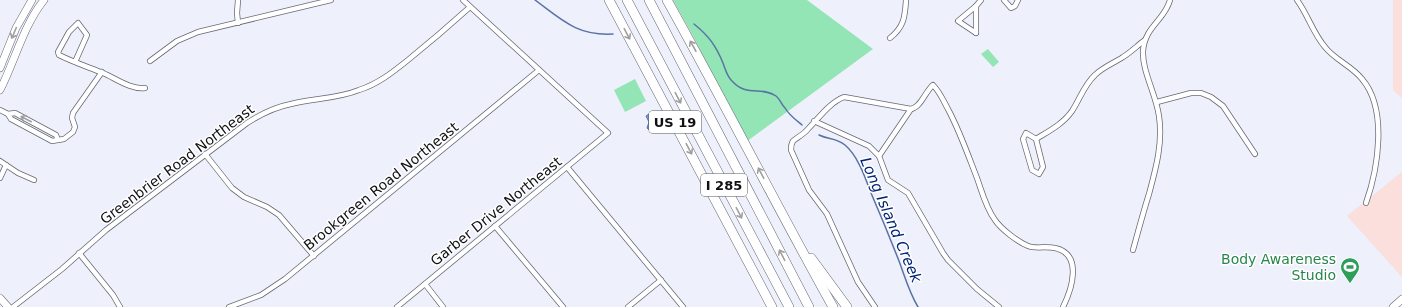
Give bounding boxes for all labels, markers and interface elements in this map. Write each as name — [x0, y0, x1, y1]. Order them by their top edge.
one-way arrow — [9, 26, 17, 38]
one-way arrow — [624, 28, 632, 40]
one-way arrow — [688, 40, 696, 52]
one-way arrow — [674, 92, 682, 104]
street label: Greenbrier Road Northeast — [97, 101, 257, 227]
road number: US 19 — [649, 111, 701, 133]
one-way arrow — [20, 115, 32, 123]
street label: Brookgreen Road Northeast — [301, 118, 462, 253]
one-way arrow — [686, 143, 693, 155]
street label: Garber Drive Northeast — [427, 153, 565, 269]
water label: Long Island Creek — [856, 155, 926, 287]
one-way arrow — [756, 167, 764, 179]
road number: I 285 — [701, 174, 747, 196]
one-way arrow — [735, 207, 743, 219]
one-way arrow — [777, 249, 785, 261]
place label: Body Awareness Studio — [1221, 251, 1336, 283]
sports icon: Body Awareness Studio — [1339, 256, 1361, 284]

